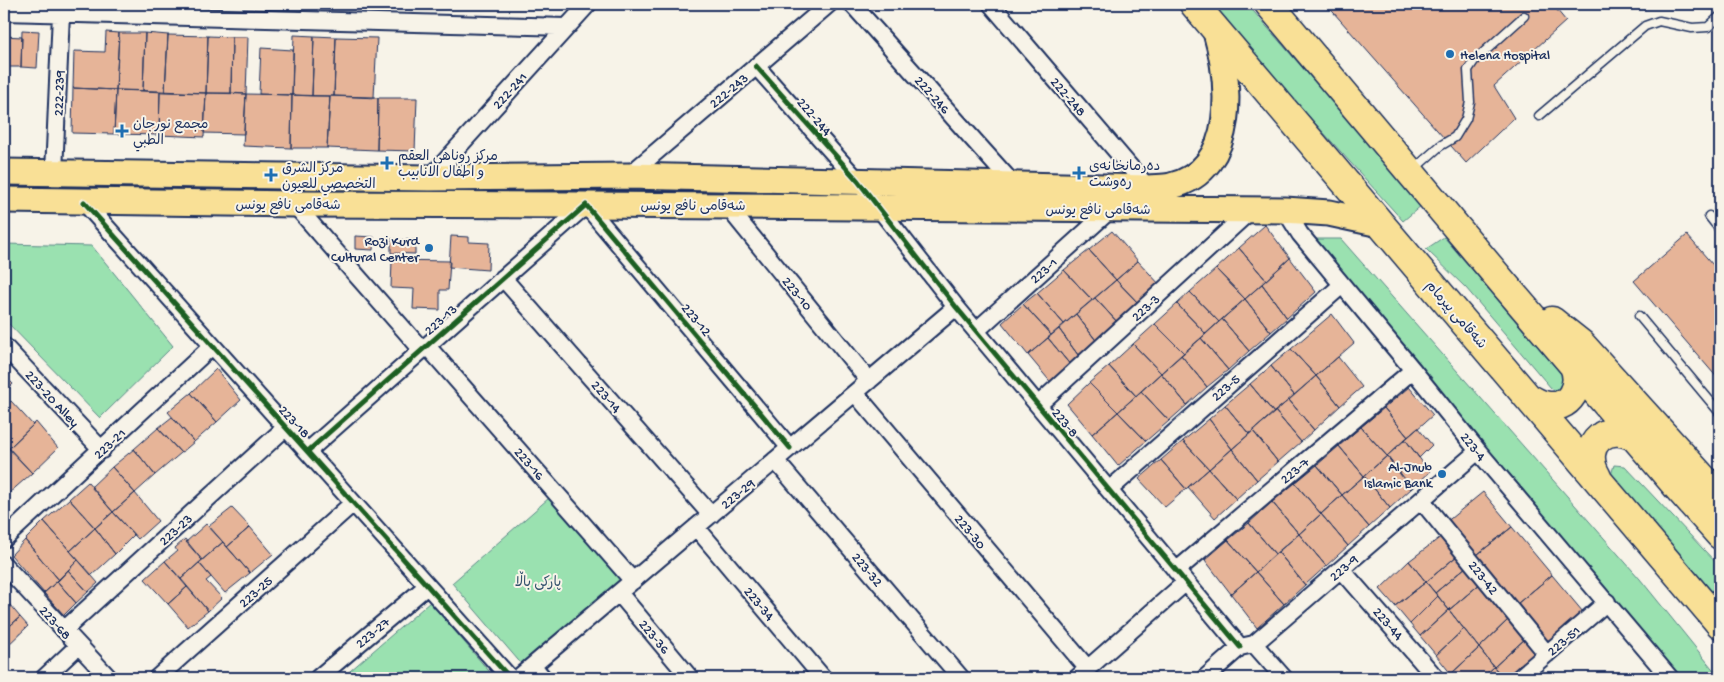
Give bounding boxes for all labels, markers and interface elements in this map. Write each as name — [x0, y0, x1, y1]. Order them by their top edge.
marker: Helena Hospital — [1444, 48, 1456, 60]
place label: Helena Hospital — [1460, 48, 1550, 65]
street label: 222-239 — [51, 70, 70, 116]
street label: 222-241 — [490, 70, 532, 114]
street label: 222-243 — [707, 71, 753, 113]
street label: 222-246 — [910, 73, 953, 119]
street label: 222-248 — [1046, 75, 1089, 121]
street label: 222-244 — [792, 95, 835, 141]
place label: مجمع نورجان الطبي — [133, 117, 209, 152]
marker: مجمع نورجان الطبي — [115, 124, 129, 138]
place label: مركز روناهي العقم و اطفال الانابيب — [398, 149, 498, 182]
marker: مركز روناهي العقم و اطفال الانابيب — [380, 156, 394, 170]
place label: دەرمانخانەی رەوشت — [1089, 159, 1160, 192]
place label: مركز الشرق التخصصي للعيون — [282, 161, 376, 196]
marker: دەرمانخانەی رەوشت — [1073, 167, 1085, 179]
marker: مركز الشرق التخصصي للعيون — [264, 168, 278, 182]
street label: شەقامی نافع یونس — [236, 198, 340, 215]
street label: شەقامی نافع یونس — [641, 199, 745, 216]
street label: شەقامی نافع یونس — [1046, 203, 1150, 220]
place label: Rozi Kurd Cultural Center — [331, 234, 421, 267]
marker: Rozi Kurd Cultural Center — [423, 242, 435, 254]
street label: 223-1 — [1027, 255, 1062, 289]
street label: 223-10 — [777, 274, 815, 315]
street label: شەقامی پیرمام — [1421, 278, 1489, 353]
street label: 223-3 — [1129, 292, 1164, 326]
street label: 223-12 — [676, 301, 714, 341]
street label: 223-13 — [422, 302, 462, 340]
street label: 223-20 Alley — [20, 368, 82, 432]
street label: 223-5 — [1209, 372, 1245, 406]
street label: 223-14 — [586, 378, 624, 418]
street label: 223-18 — [274, 403, 313, 443]
street label: 223-8 — [1047, 405, 1081, 442]
street label: 223-21 — [91, 426, 130, 464]
street label: 223-4 — [1455, 430, 1489, 466]
street label: 223-16 — [509, 445, 548, 485]
street label: 223-7 — [1278, 454, 1314, 489]
place label: Al-Jnub Islamic Bank — [1364, 460, 1434, 493]
marker: Al-Jnub Islamic Bank — [1436, 468, 1448, 480]
street label: 223-29 — [718, 476, 759, 514]
street label: 223-23 — [156, 511, 197, 550]
street label: 223-30 — [950, 512, 989, 554]
street label: 223-32 — [847, 550, 885, 591]
street label: 223-9 — [1327, 552, 1362, 586]
street label: 223-42 — [1463, 558, 1501, 599]
park label: پارکی باڵا — [515, 571, 561, 592]
street label: 223-25 — [236, 573, 277, 612]
street label: 223-34 — [739, 584, 777, 625]
street label: 223-68 — [34, 603, 74, 645]
street label: 223-44 — [1368, 604, 1406, 645]
street label: 223-27 — [353, 614, 395, 653]
street label: 223-36 — [634, 617, 673, 659]
street label: 223-51 — [1545, 623, 1585, 661]

